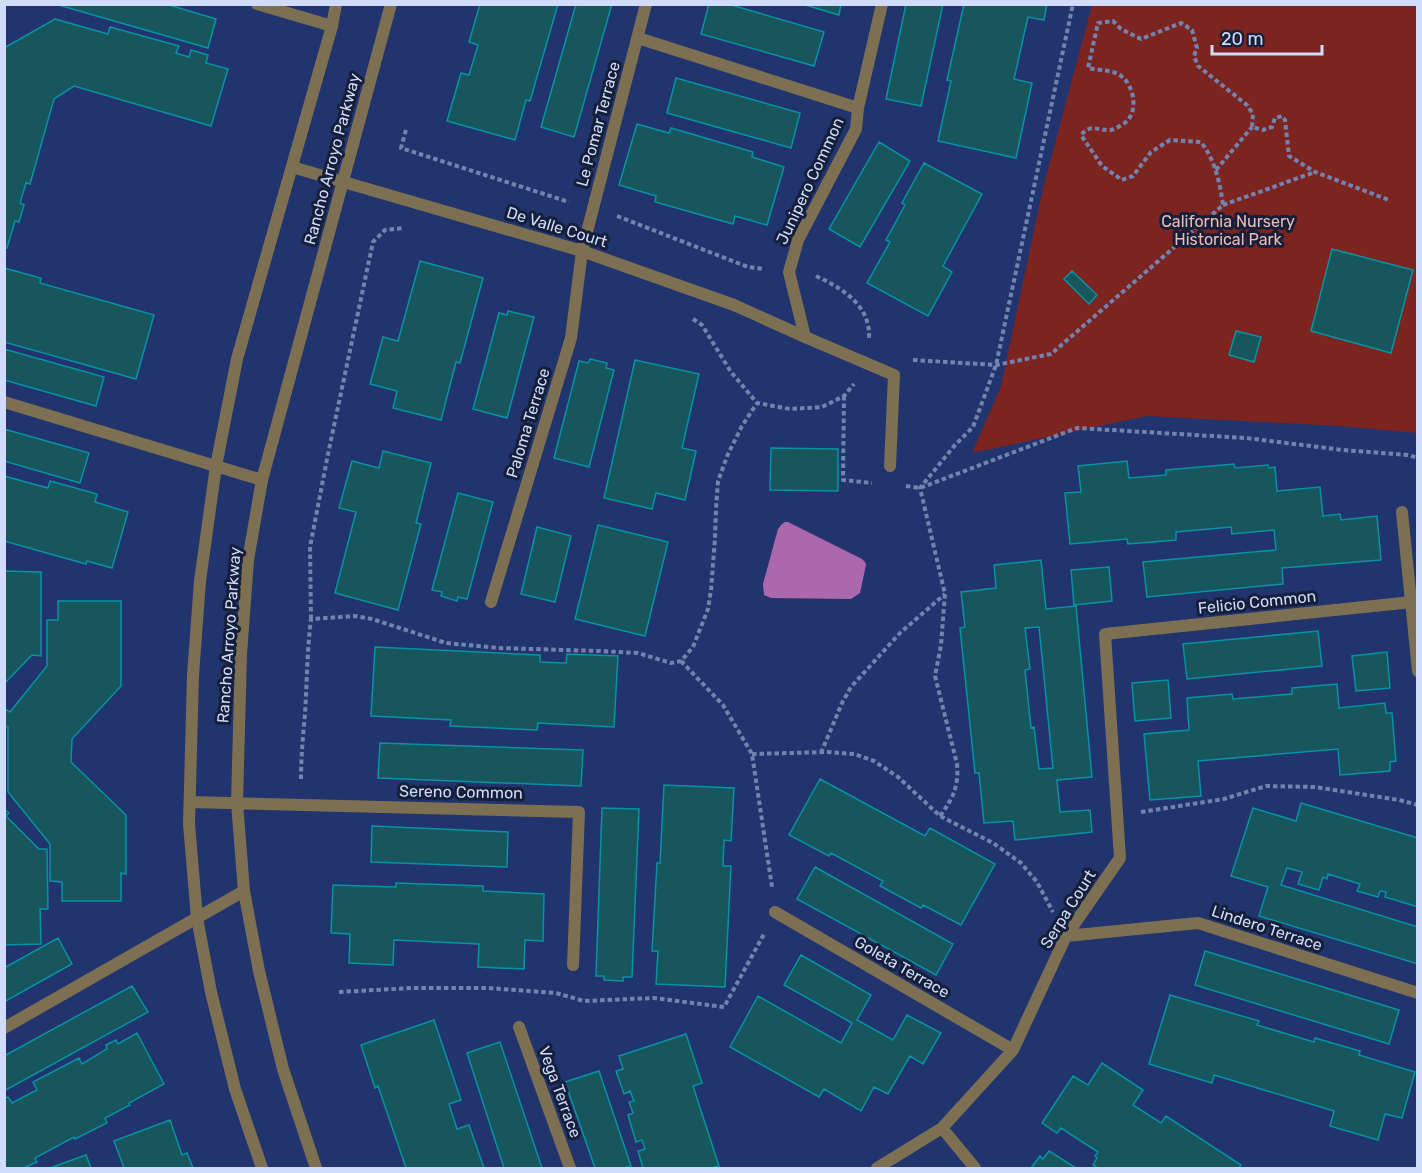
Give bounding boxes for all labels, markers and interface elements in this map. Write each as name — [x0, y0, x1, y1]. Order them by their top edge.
scale bar — [1212, 18, 1322, 56]
text: 20 m — [1221, 28, 1263, 50]
street label: Le Pomar Terrace — [572, 59, 624, 189]
street label: Rancho Arroyo Parkway — [300, 71, 364, 247]
street label: Junipero Common — [772, 114, 848, 248]
street label: De Valle Court — [504, 203, 610, 251]
park label: California Nursery Historical Park — [1161, 212, 1295, 249]
street label: Paloma Terrace — [502, 366, 554, 480]
street label: Rancho Arroyo Parkway — [213, 546, 245, 724]
street label: Felicio Common — [1197, 586, 1317, 618]
street label: Sereno Common — [399, 781, 523, 803]
street label: Serpa Court — [1036, 866, 1100, 952]
street label: Lindero Terrace — [1209, 901, 1325, 955]
street label: Goleta Terrace — [851, 932, 953, 1002]
street label: Vega Terrace — [535, 1044, 585, 1140]

